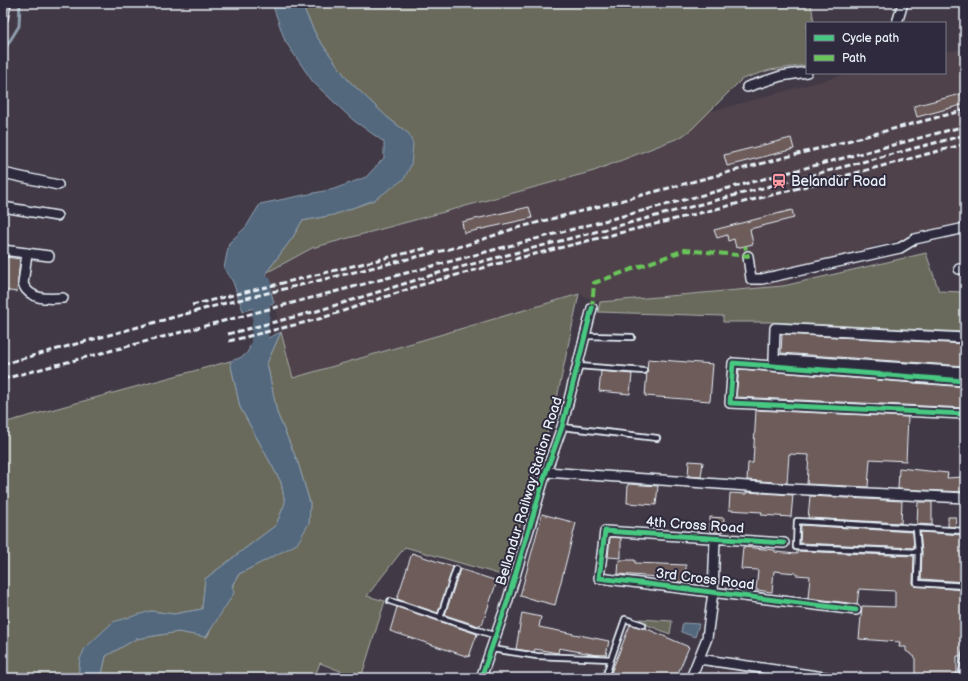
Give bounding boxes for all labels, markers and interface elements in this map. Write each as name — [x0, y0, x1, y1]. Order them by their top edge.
legend — [806, 22, 946, 74]
text: Cycle path — [842, 31, 899, 46]
text: Path — [842, 51, 867, 66]
station icon: Belandur Road — [770, 172, 788, 190]
place label: Belandur Road — [791, 173, 886, 190]
street label: Bellandur Railway Station Road — [492, 395, 566, 587]
street label: 4th Cross Road — [645, 513, 745, 537]
street label: 3rd Cross Road — [655, 565, 755, 593]

